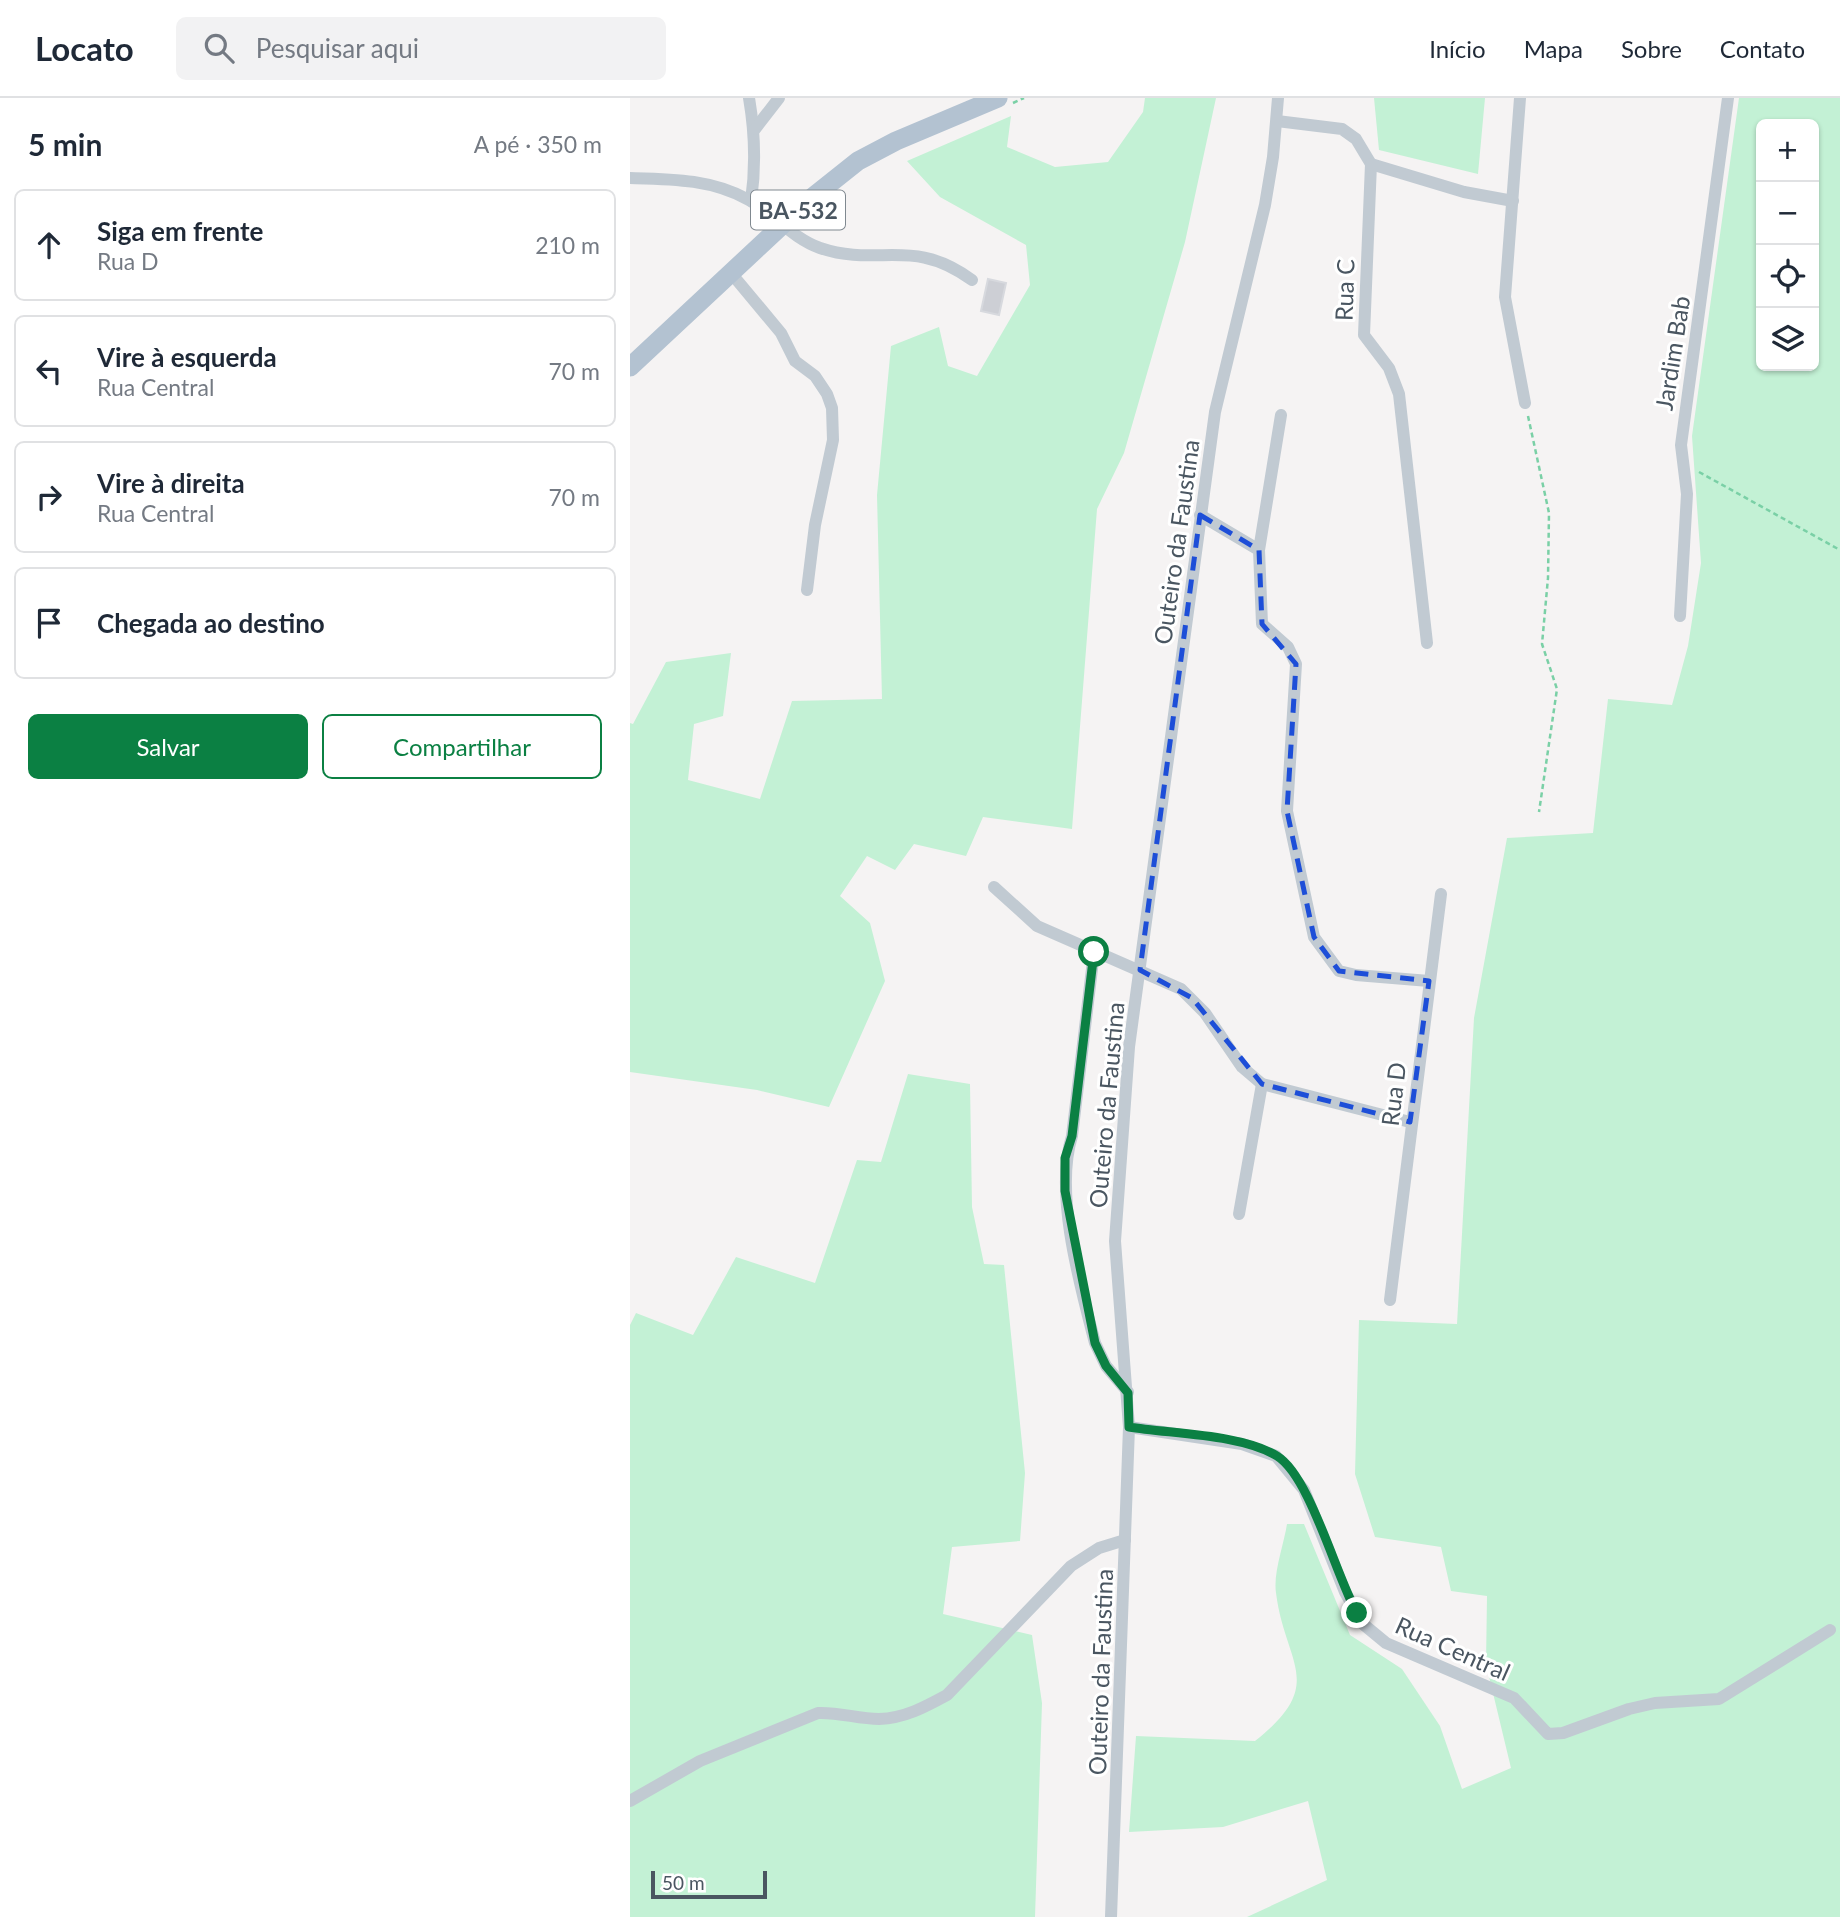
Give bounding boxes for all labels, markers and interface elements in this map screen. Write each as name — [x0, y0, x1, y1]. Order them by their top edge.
search box — [176, 17, 666, 80]
text: Locato — [35, 28, 134, 68]
icon: search — [200, 29, 238, 67]
text: Pesquisar aqui — [256, 32, 419, 64]
text: Início — [1429, 34, 1486, 63]
text: Mapa — [1524, 34, 1583, 63]
text: Sobre — [1621, 34, 1682, 63]
text: Contato — [1720, 34, 1805, 63]
map controls — [1756, 119, 1819, 371]
button: + — [1756, 119, 1819, 182]
text: 5 min — [28, 126, 102, 162]
text: A pé · 350 m — [474, 130, 602, 158]
button: − — [1756, 182, 1819, 245]
road number: BA-532 — [751, 190, 845, 230]
text: Siga em frente — [97, 215, 264, 247]
icon: ahead — [30, 226, 68, 264]
text: 210 m — [535, 231, 600, 259]
button: locate — [1756, 245, 1819, 308]
text: Rua D — [97, 247, 159, 275]
street label: Rua C — [1328, 258, 1360, 322]
street label: Jardim Bab — [1649, 294, 1695, 412]
button: layers — [1756, 308, 1819, 371]
text: Vire à esquerda — [97, 341, 277, 373]
icon: left — [30, 352, 68, 390]
text: 70 m — [549, 357, 600, 385]
text: Rua Central — [97, 373, 214, 401]
street label: Outeiro da Faustina — [1147, 438, 1205, 646]
text: Vire à direita — [97, 467, 245, 499]
icon: right — [30, 478, 68, 516]
text: 70 m — [549, 483, 600, 511]
text: Rua Central — [97, 499, 214, 527]
icon: arrive — [30, 604, 68, 642]
text: Chegada ao destino — [97, 607, 325, 639]
button: Salvar — [28, 714, 308, 779]
button: Compartilhar — [322, 714, 602, 779]
route start — [1078, 936, 1109, 967]
street label: Outeiro da Faustina — [1083, 1001, 1129, 1209]
street label: Rua D — [1375, 1060, 1411, 1128]
street label: Outeiro da Faustina — [1082, 1568, 1118, 1776]
route end — [1341, 1597, 1372, 1628]
street label: Rua Central — [1391, 1610, 1515, 1686]
scale bar — [651, 1868, 766, 1900]
text: 50 m — [662, 1871, 705, 1894]

